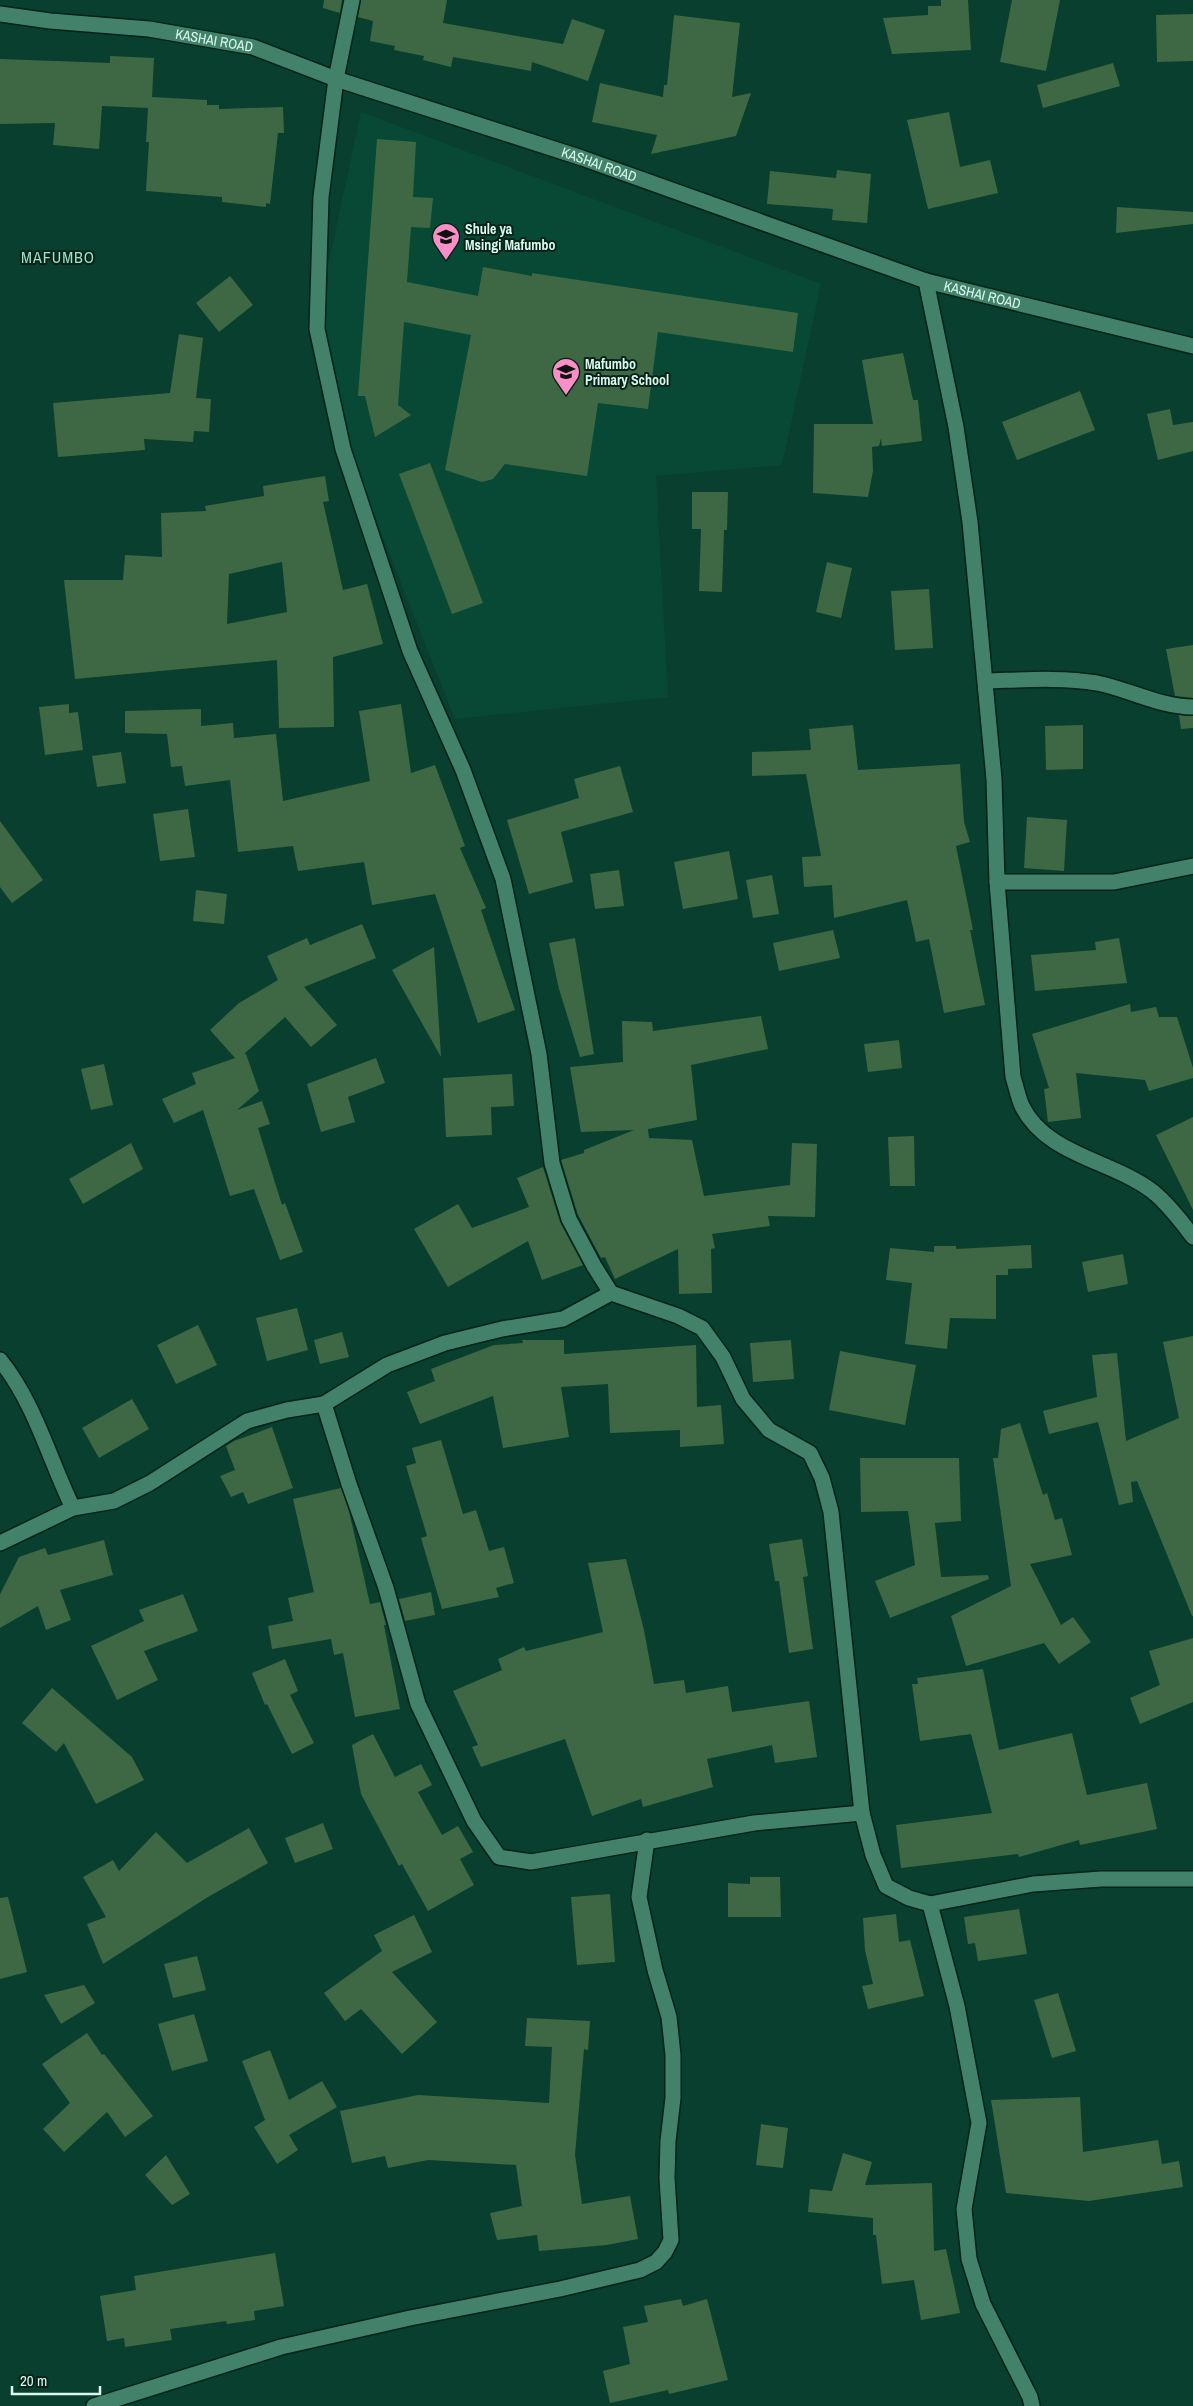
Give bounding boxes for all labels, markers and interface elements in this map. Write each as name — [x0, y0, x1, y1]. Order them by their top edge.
street label: KASHAI ROAD — [174, 25, 254, 56]
street label: KASHAI ROAD — [559, 143, 639, 186]
place label: Shule ya Msingi Mafumbo — [465, 220, 556, 254]
school or university icon: Shule ya Msingi Mafumbo — [431, 222, 461, 261]
district label: MAFUMBO — [21, 246, 95, 268]
street label: KASHAI ROAD — [942, 277, 1023, 313]
place label: Mafumbo Primary School — [585, 355, 669, 389]
school or university icon: Mafumbo Primary School — [551, 357, 581, 396]
scale bar — [12, 2364, 100, 2396]
text: 20 m — [20, 2370, 47, 2391]

